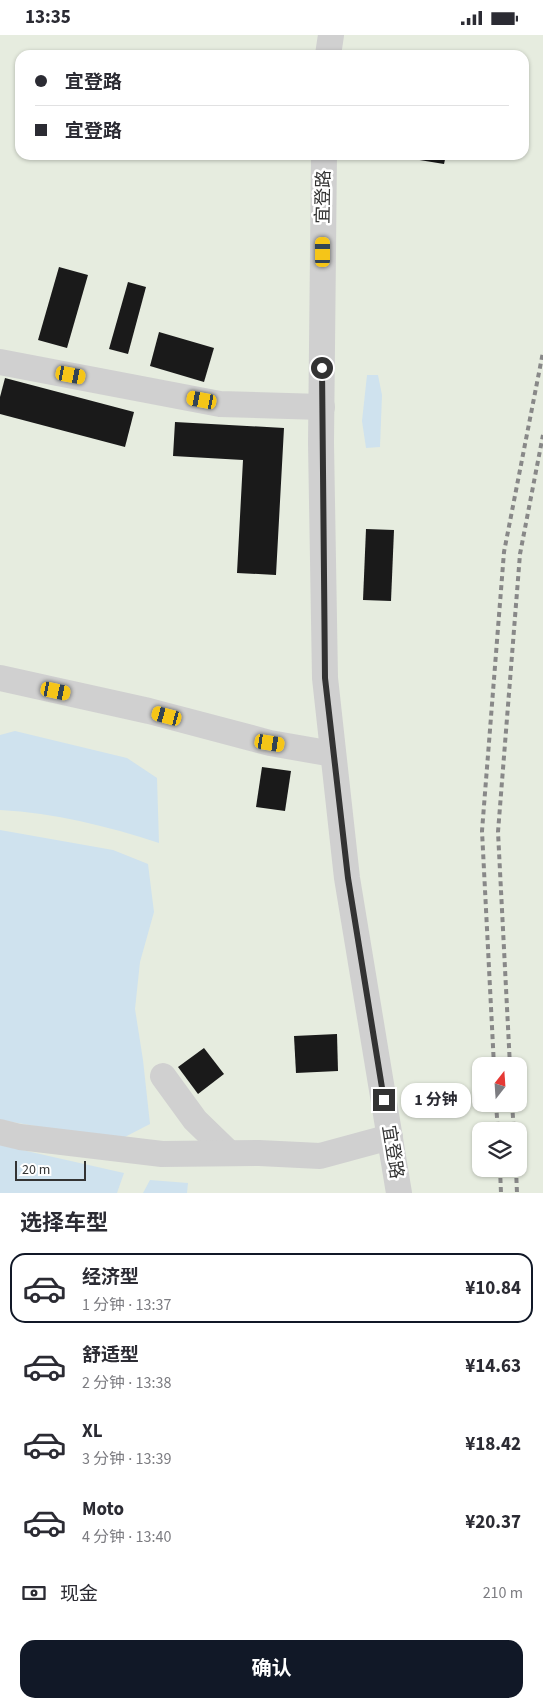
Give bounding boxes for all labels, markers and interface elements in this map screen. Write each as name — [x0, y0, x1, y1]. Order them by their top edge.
text: 13:35 — [25, 4, 71, 31]
text: 宜登路 — [65, 69, 122, 96]
text: 宜登路 — [65, 118, 122, 145]
street label: 宜登路 — [311, 170, 336, 224]
car — [315, 237, 330, 267]
route start — [311, 357, 333, 379]
car — [54, 365, 87, 385]
car — [185, 390, 218, 410]
car — [39, 681, 72, 701]
car — [150, 705, 183, 727]
car — [254, 733, 285, 753]
north arrow — [472, 1057, 528, 1113]
map controls — [472, 1057, 527, 1177]
callout: 1 分钟 — [402, 1083, 472, 1117]
route end — [373, 1089, 395, 1111]
text: 1 分钟 — [414, 1089, 458, 1111]
button: layers — [472, 1122, 527, 1177]
street label: 宜登路 — [376, 1123, 409, 1181]
scale bar — [15, 1158, 86, 1181]
text: 20 m — [22, 1160, 50, 1180]
text: 选择车型 — [20, 1207, 108, 1239]
text: 经济型 — [82, 1264, 139, 1291]
icon: car — [22, 1266, 67, 1311]
text: ¥10.84 — [465, 1275, 521, 1302]
text: 1 分钟 · 13:37 — [82, 1294, 171, 1316]
text: 舒适型 — [82, 1342, 139, 1369]
icon: car — [22, 1344, 67, 1389]
text: ¥14.63 — [465, 1353, 521, 1380]
text: 2 分钟 · 13:38 — [82, 1372, 171, 1394]
text: XL — [82, 1418, 103, 1445]
icon: car — [22, 1422, 67, 1467]
text: ¥18.42 — [465, 1431, 521, 1458]
text: 3 分钟 · 13:39 — [82, 1448, 171, 1470]
text: Moto — [82, 1496, 124, 1523]
icon: car — [22, 1500, 67, 1545]
text: ¥20.37 — [465, 1509, 521, 1536]
text: 4 分钟 · 13:40 — [82, 1526, 171, 1548]
icon: cash — [20, 1579, 48, 1607]
text: 现金 — [60, 1581, 98, 1608]
text: 210 m — [483, 1582, 523, 1604]
button: 确认 — [20, 1640, 523, 1698]

